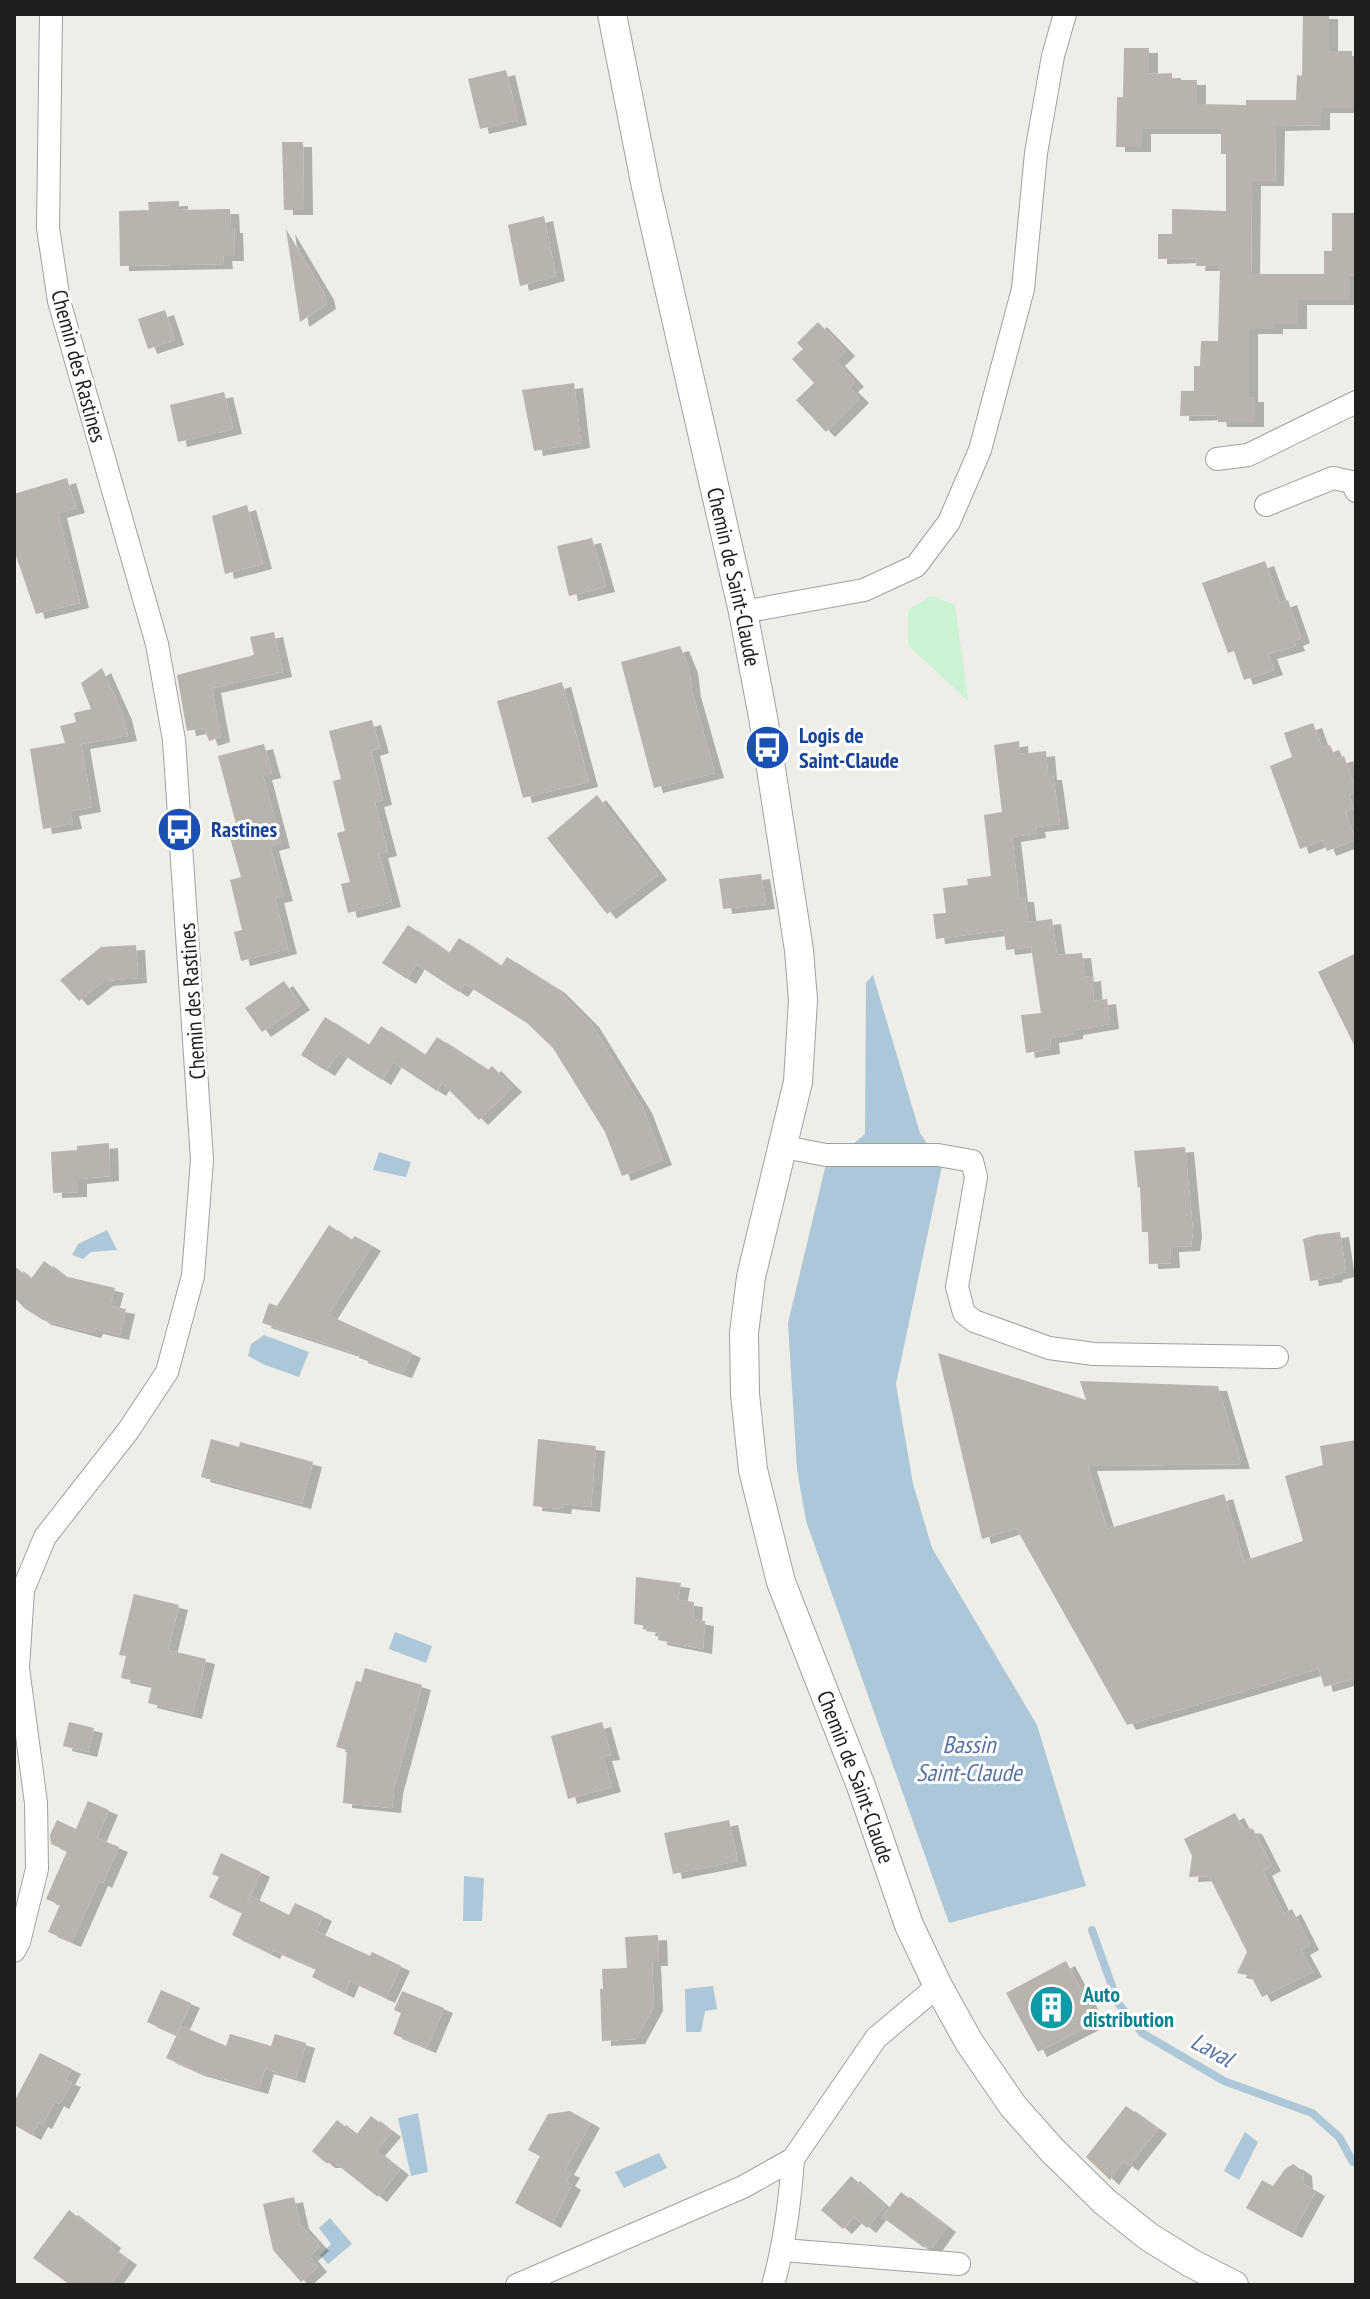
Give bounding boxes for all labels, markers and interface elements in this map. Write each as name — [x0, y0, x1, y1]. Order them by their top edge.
street label: Chemin des Rastines — [45, 287, 113, 445]
street label: Chemin de Saint-Claude — [701, 485, 767, 669]
place label: Logis de Saint-Claude — [799, 721, 899, 774]
bus stop icon: Logis de Saint-Claude — [744, 724, 792, 772]
bus stop icon: Rastines — [156, 805, 204, 853]
place label: Rastines — [211, 815, 277, 843]
street label: Chemin des Rastines — [173, 922, 211, 1080]
street label: Chemin de Saint-Claude — [811, 1686, 901, 1867]
water label: Bassin Saint-Claude — [916, 1729, 1024, 1788]
place label: Auto distribution — [1082, 1980, 1174, 2033]
building icon: Auto distribution — [1028, 1983, 1076, 2031]
water label: Laval — [1186, 2025, 1241, 2075]

